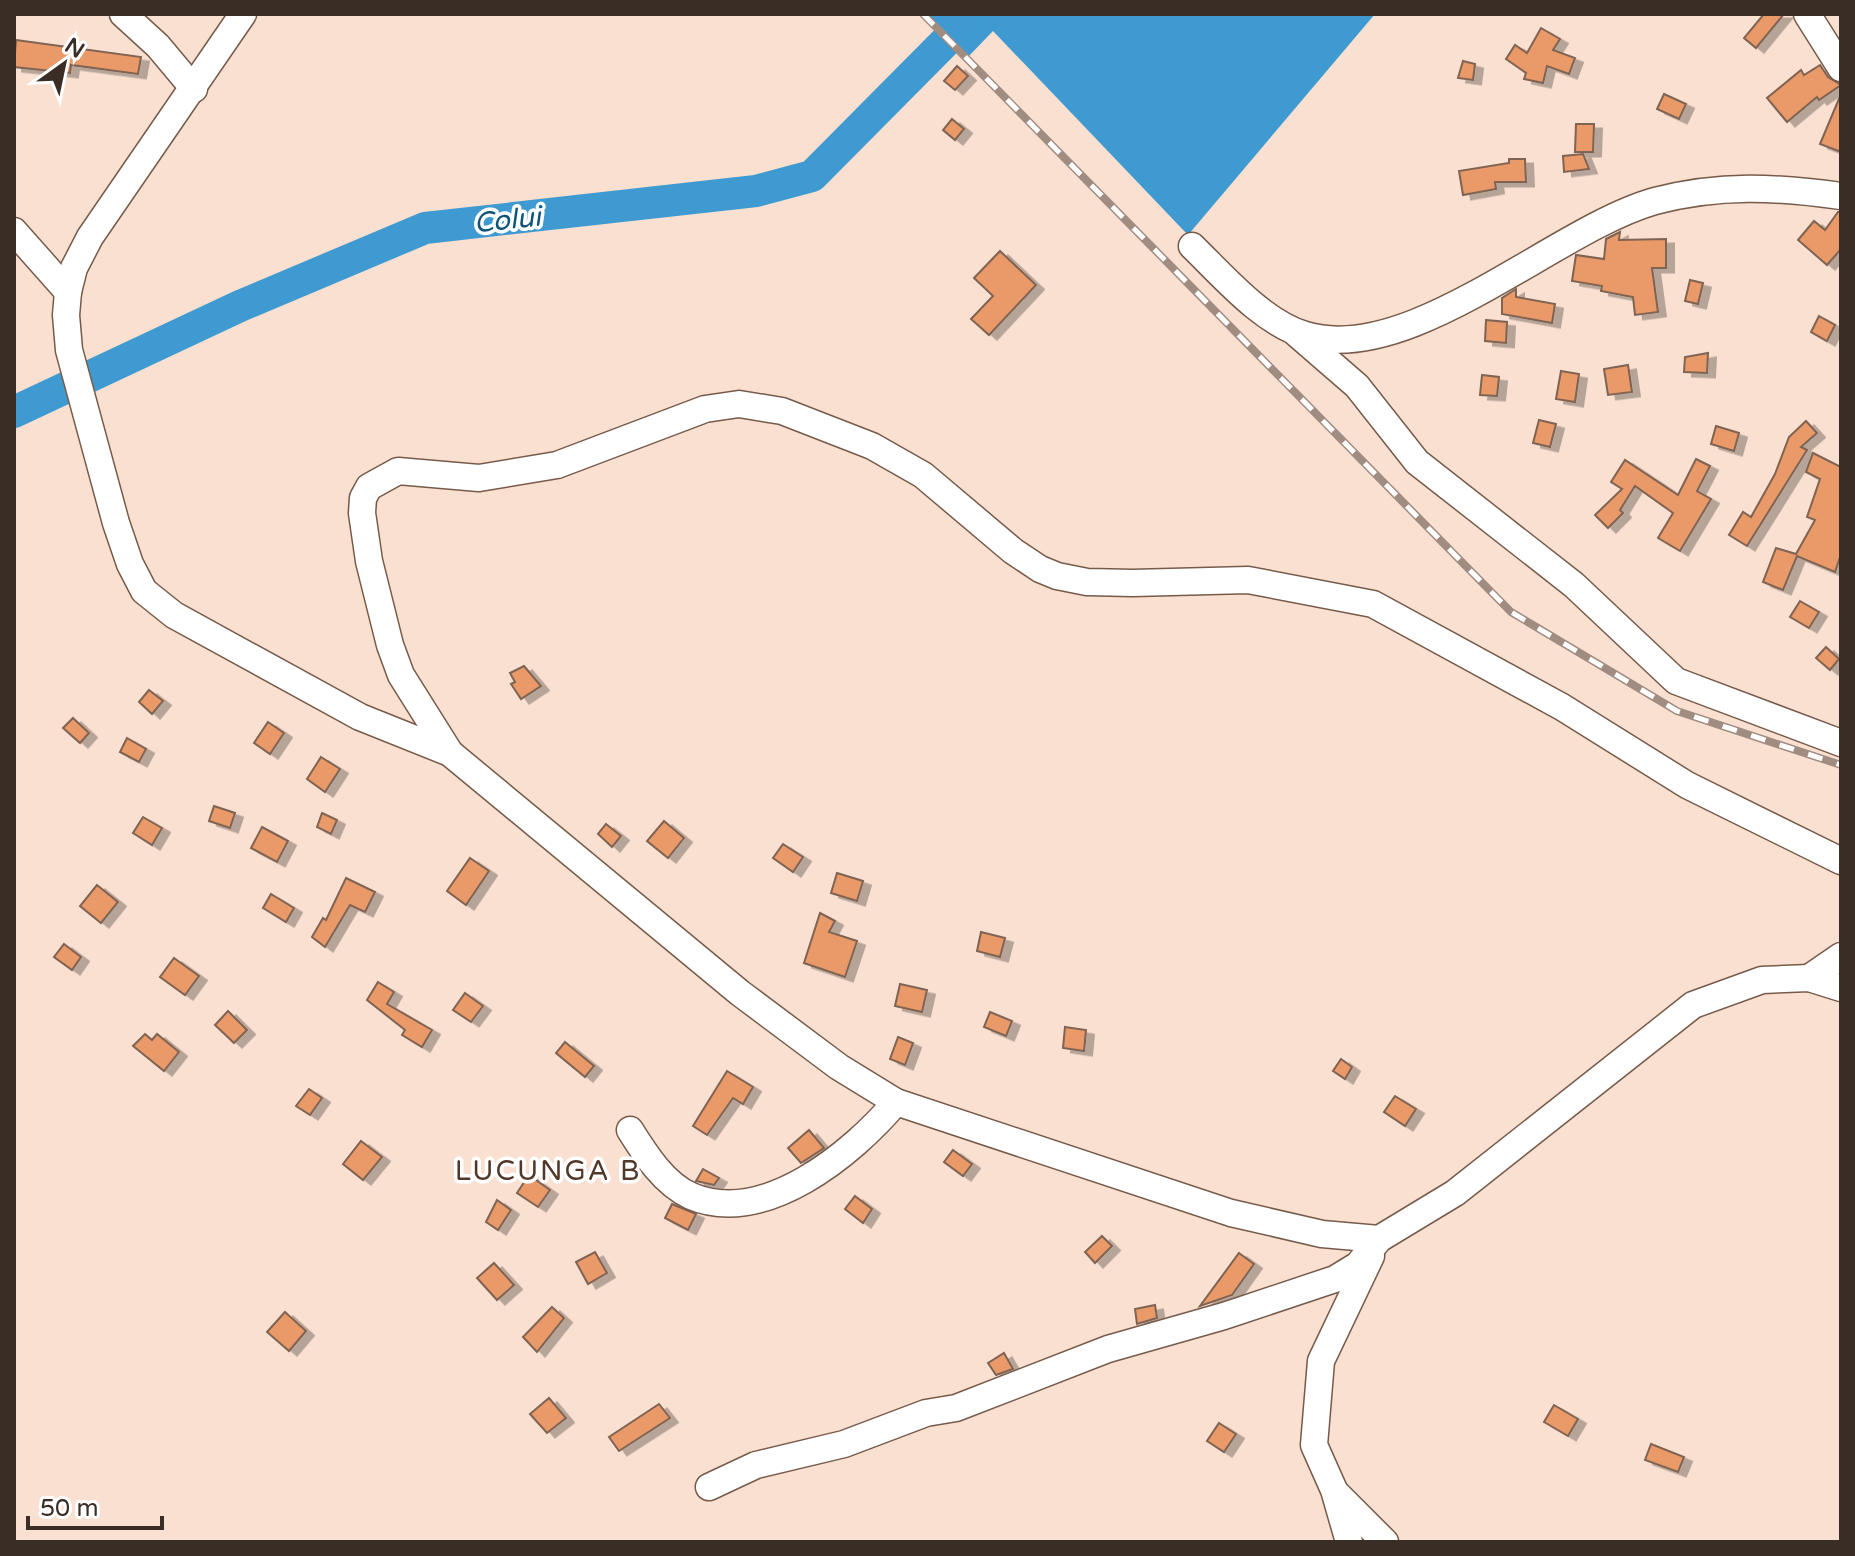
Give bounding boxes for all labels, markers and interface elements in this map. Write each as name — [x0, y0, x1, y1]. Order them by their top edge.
north arrow — [24, 24, 104, 104]
text: N — [60, 32, 89, 64]
water label: Colui — [472, 199, 545, 240]
district label: LUCUNGA B — [455, 1154, 641, 1188]
scale bar — [28, 1480, 162, 1530]
text: 50 m — [40, 1494, 98, 1523]

